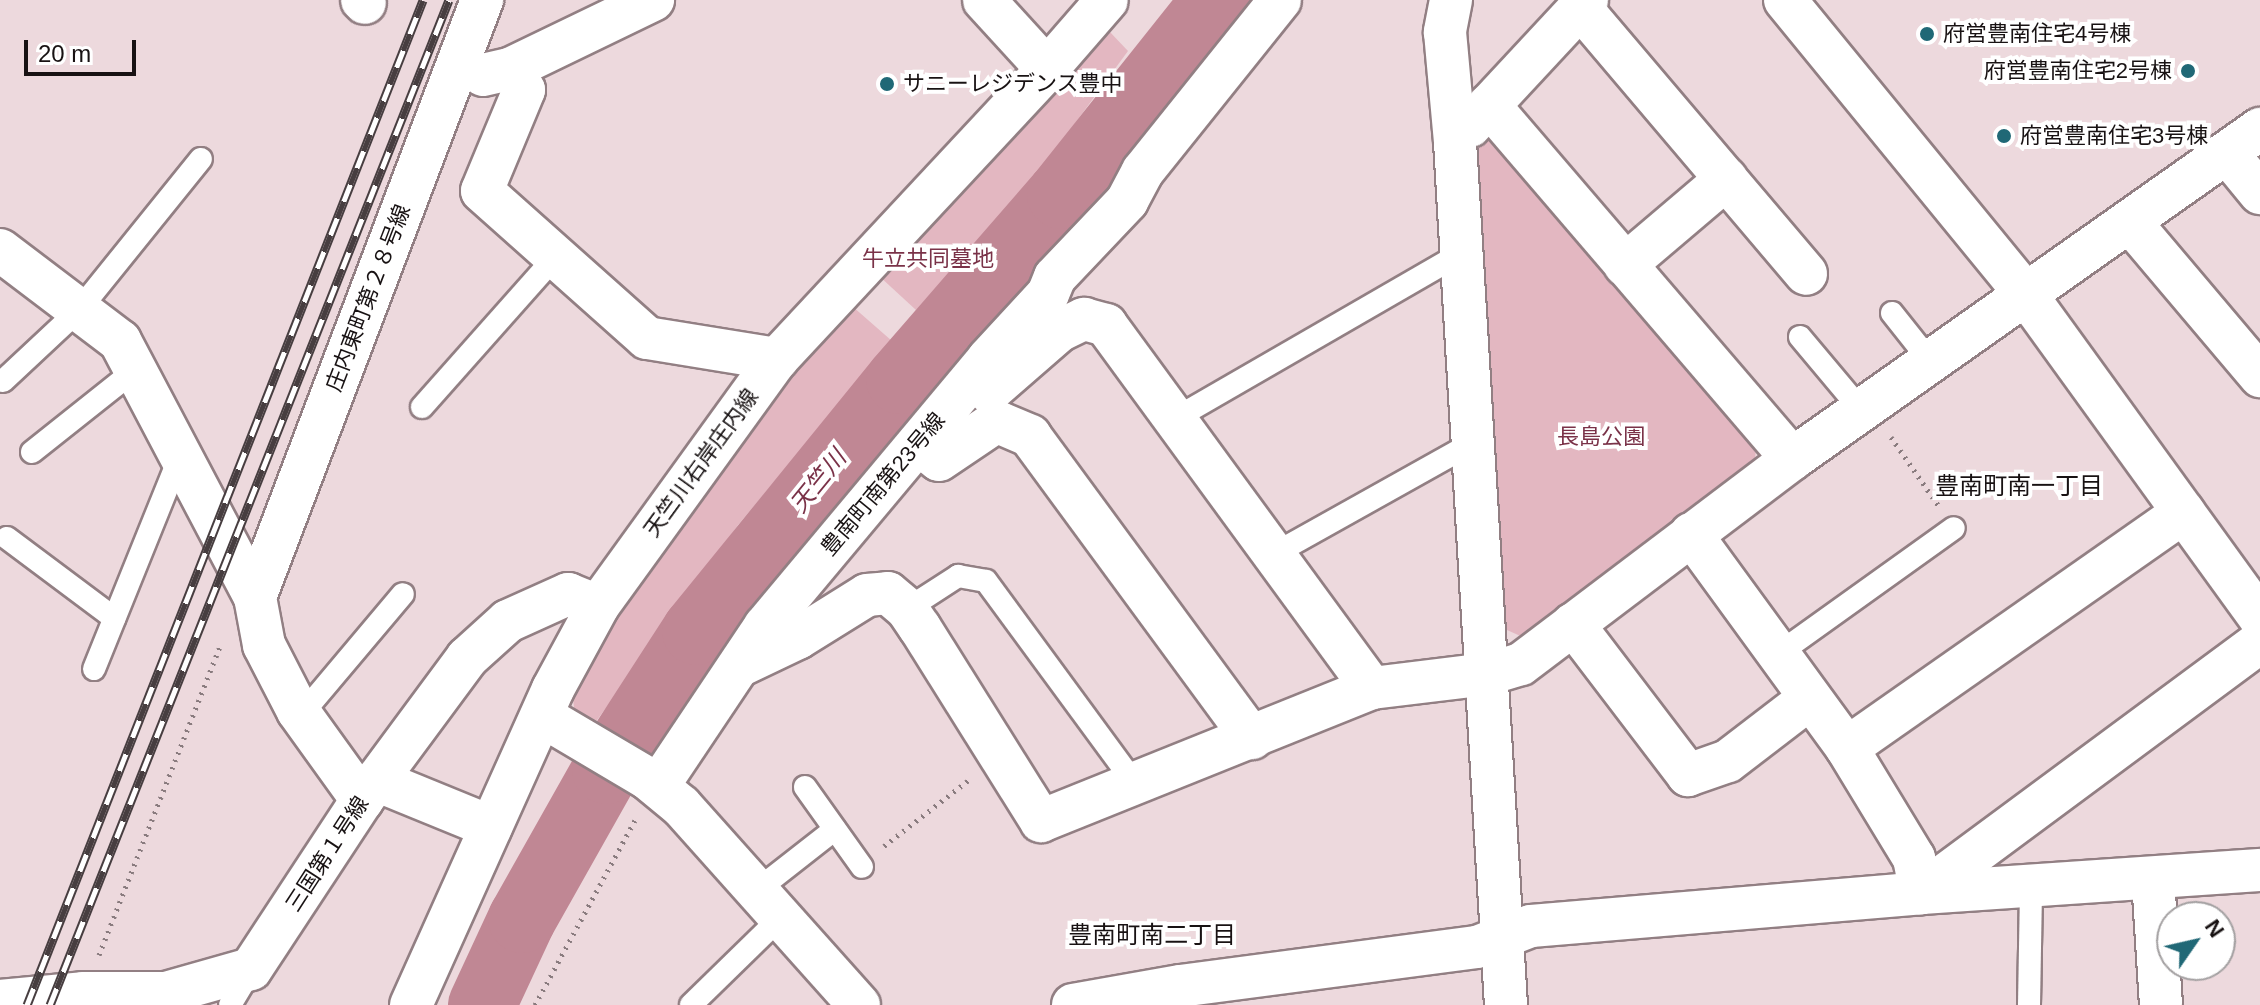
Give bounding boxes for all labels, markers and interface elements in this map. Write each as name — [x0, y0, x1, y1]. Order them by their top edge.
place label: 府営豊南住宅4号棟 — [1943, 21, 2131, 47]
scale bar — [28, 24, 140, 74]
marker: 府営豊南住宅4号棟 — [1918, 25, 1936, 43]
text: 20 m — [38, 40, 91, 67]
place label: 府営豊南住宅2号棟 — [1984, 58, 2172, 84]
marker: 府営豊南住宅2号棟 — [2179, 62, 2197, 80]
place label: サニーレジデンス豊中 — [903, 71, 1123, 97]
marker: サニーレジデンス豊中 — [878, 75, 896, 93]
place label: 府営豊南住宅3号棟 — [2020, 123, 2208, 149]
marker: 府営豊南住宅3号棟 — [1995, 127, 2013, 145]
street label: 庄内東町第２８号線 — [320, 201, 416, 395]
park label: 牛立共同墓地 — [862, 246, 994, 272]
street label: 天竺川右岸庄内線 — [639, 384, 763, 542]
street label: 豊南町南第23号線 — [816, 407, 950, 561]
park label: 長島公園 — [1557, 424, 1645, 450]
water label: 天竺川 — [784, 444, 852, 518]
district label: 豊南町南一丁目 — [1935, 472, 2103, 500]
street label: 三国第１号線 — [280, 791, 374, 917]
north arrow — [2156, 901, 2236, 981]
text: N — [2200, 915, 2229, 942]
district label: 豊南町南二丁目 — [1068, 921, 1236, 949]

